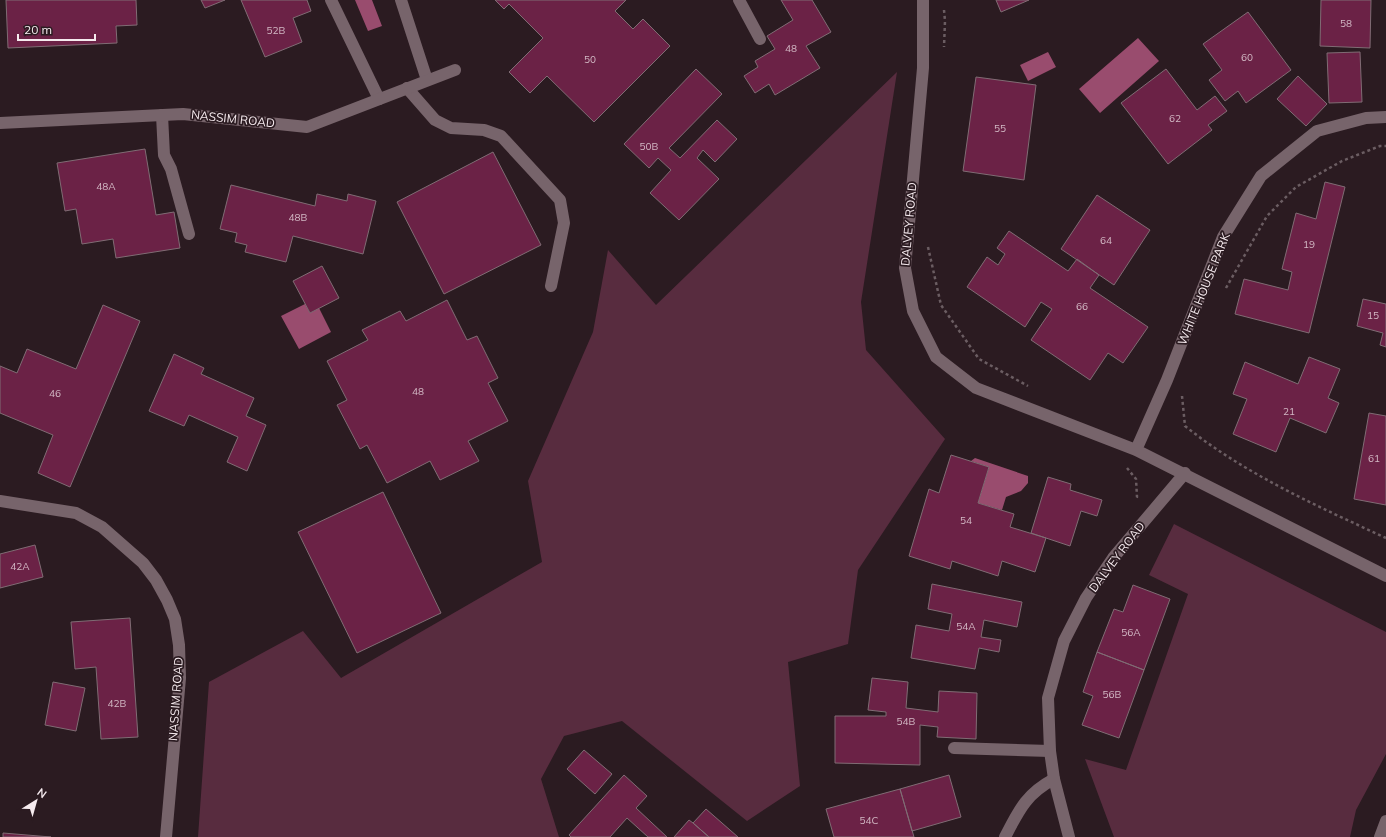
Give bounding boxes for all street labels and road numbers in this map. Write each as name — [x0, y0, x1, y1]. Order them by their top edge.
street label: NASSIM ROAD — [190, 107, 276, 130]
street label: DALVEY ROAD — [897, 181, 920, 266]
street label: WHITE HOUSE PARK — [1174, 230, 1233, 347]
street label: DALVEY ROAD — [1085, 519, 1148, 595]
street label: NASSIM ROAD — [165, 656, 186, 742]

